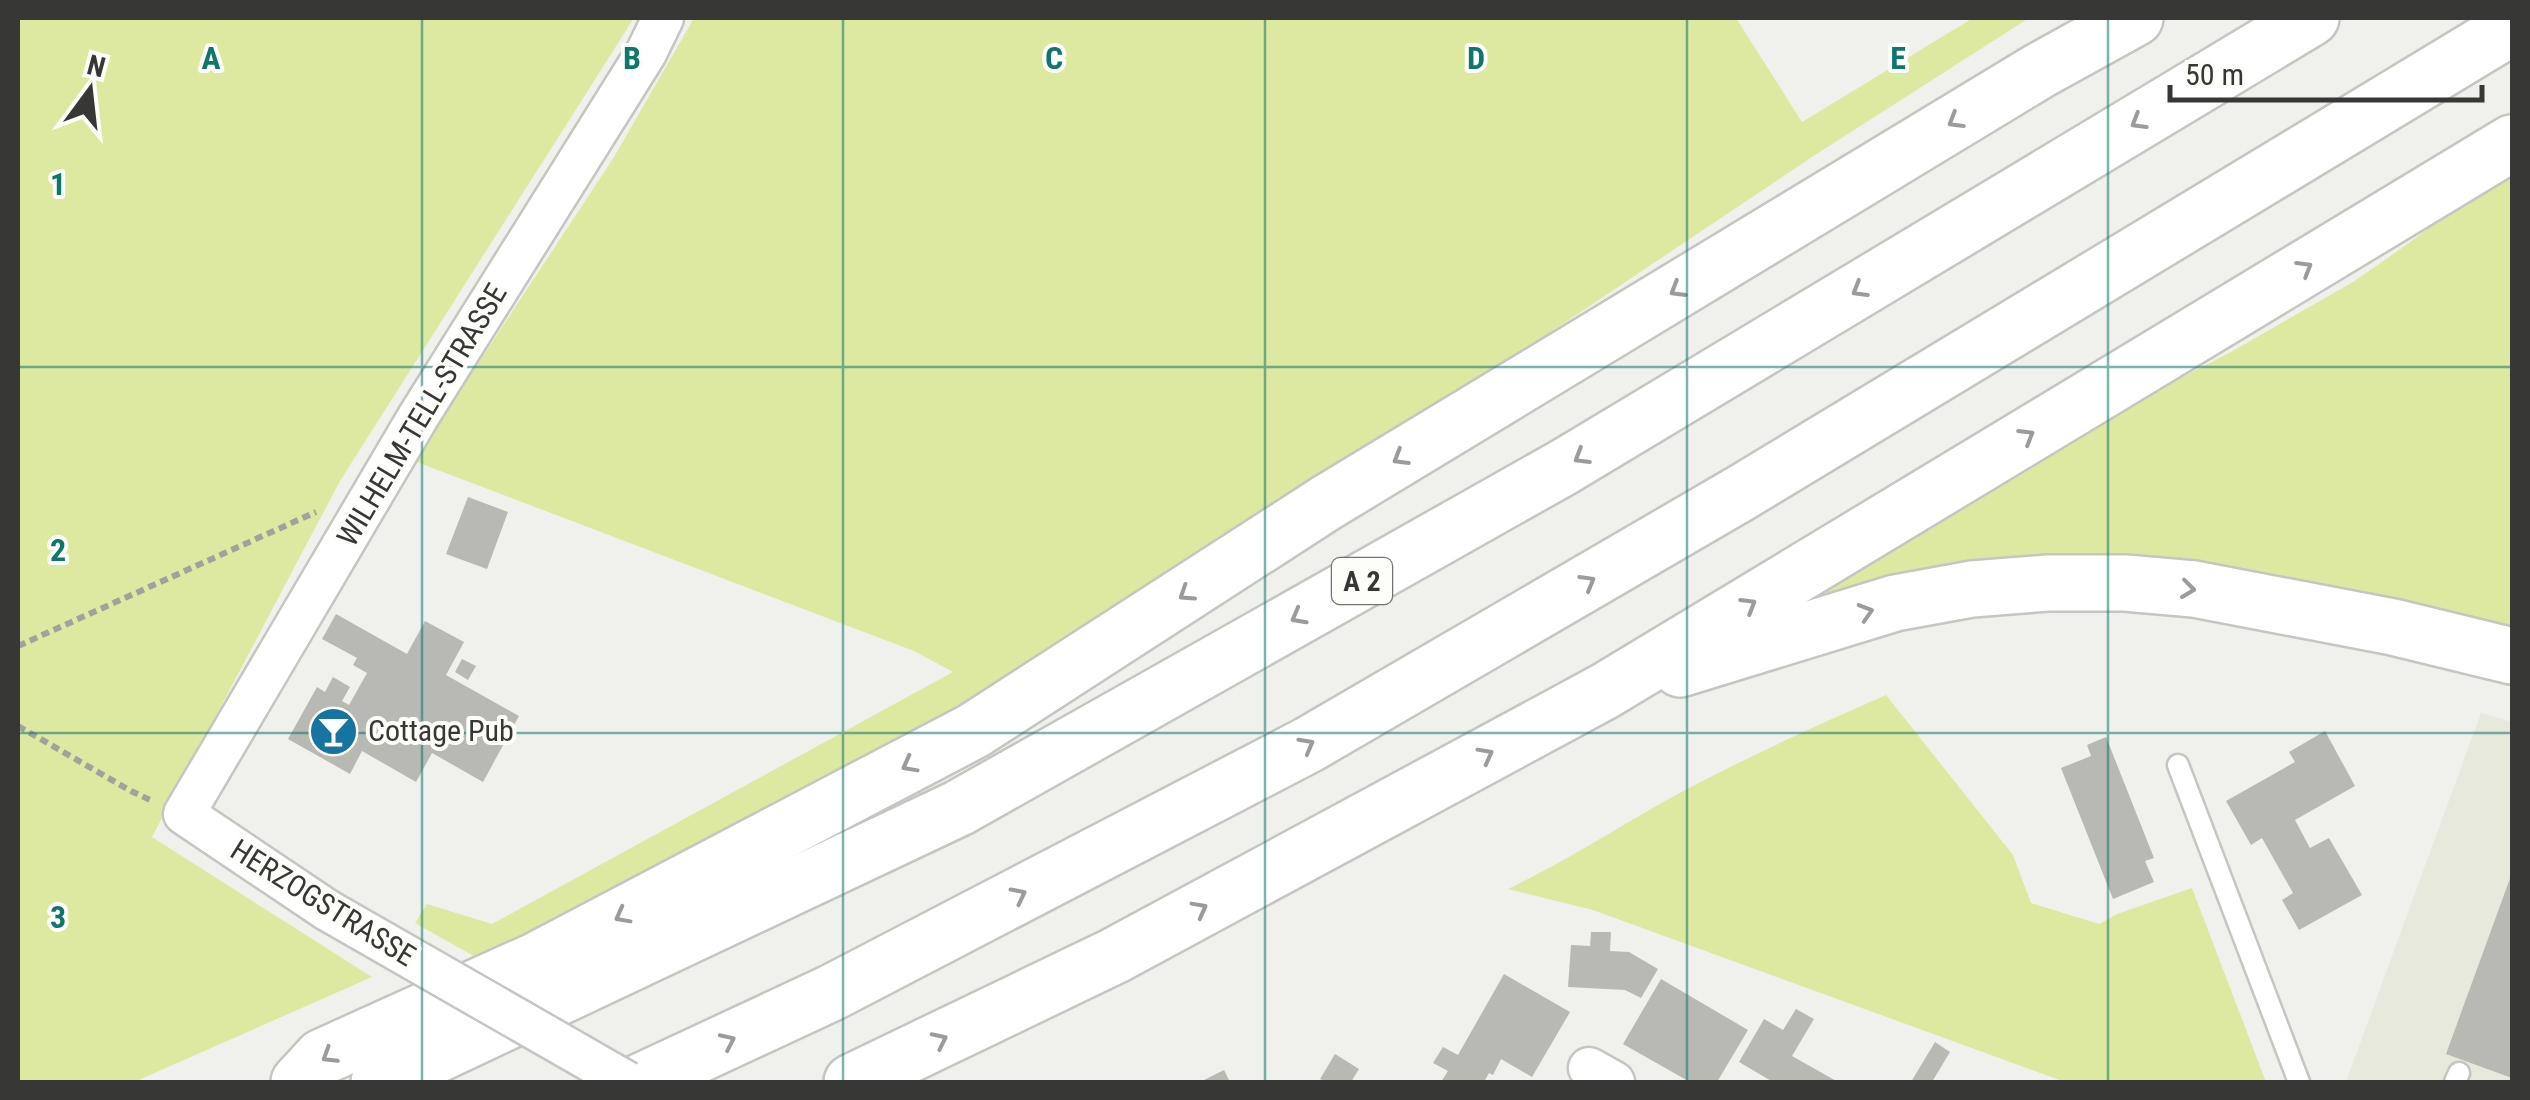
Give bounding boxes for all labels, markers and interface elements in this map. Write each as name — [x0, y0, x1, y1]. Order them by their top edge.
text: A — [201, 39, 221, 77]
text: B — [623, 39, 641, 77]
text: C — [1045, 39, 1063, 77]
text: D — [1467, 39, 1485, 77]
text: E — [1890, 39, 1906, 77]
north arrow — [40, 40, 140, 140]
scale bar — [2170, 40, 2482, 102]
text: N — [84, 48, 109, 84]
text: 50 m — [2185, 57, 2244, 92]
one-way arrow — [1948, 109, 1966, 128]
one-way arrow — [2131, 110, 2149, 129]
text: 1 — [50, 165, 66, 203]
one-way arrow — [2294, 261, 2312, 280]
street label: WILHELM-TELL-STRASSE — [329, 277, 514, 552]
one-way arrow — [1670, 278, 1688, 297]
one-way arrow — [1852, 278, 1870, 297]
one-way arrow — [2016, 430, 2034, 449]
one-way arrow — [1574, 445, 1592, 464]
one-way arrow — [1392, 446, 1410, 465]
text: 2 — [50, 531, 66, 569]
road number: A 2 — [1332, 558, 1392, 604]
one-way arrow — [1577, 575, 1595, 594]
one-way arrow — [2180, 578, 2196, 599]
one-way arrow — [1178, 581, 1196, 600]
one-way arrow — [1738, 598, 1756, 617]
one-way arrow — [1857, 603, 1874, 624]
one-way arrow — [1291, 605, 1309, 625]
bar icon: Cottage Pub — [307, 705, 359, 757]
place label: Cottage Pub — [368, 713, 514, 748]
one-way arrow — [1296, 738, 1314, 757]
one-way arrow — [1475, 748, 1493, 768]
one-way arrow — [902, 752, 920, 772]
street label: HERZOGSTRASSE — [225, 832, 422, 973]
one-way arrow — [1008, 888, 1026, 907]
text: 3 — [50, 898, 66, 936]
one-way arrow — [1189, 902, 1207, 922]
one-way arrow — [614, 903, 632, 923]
one-way arrow — [930, 1032, 948, 1052]
one-way arrow — [718, 1033, 736, 1053]
one-way arrow — [322, 1044, 340, 1063]

